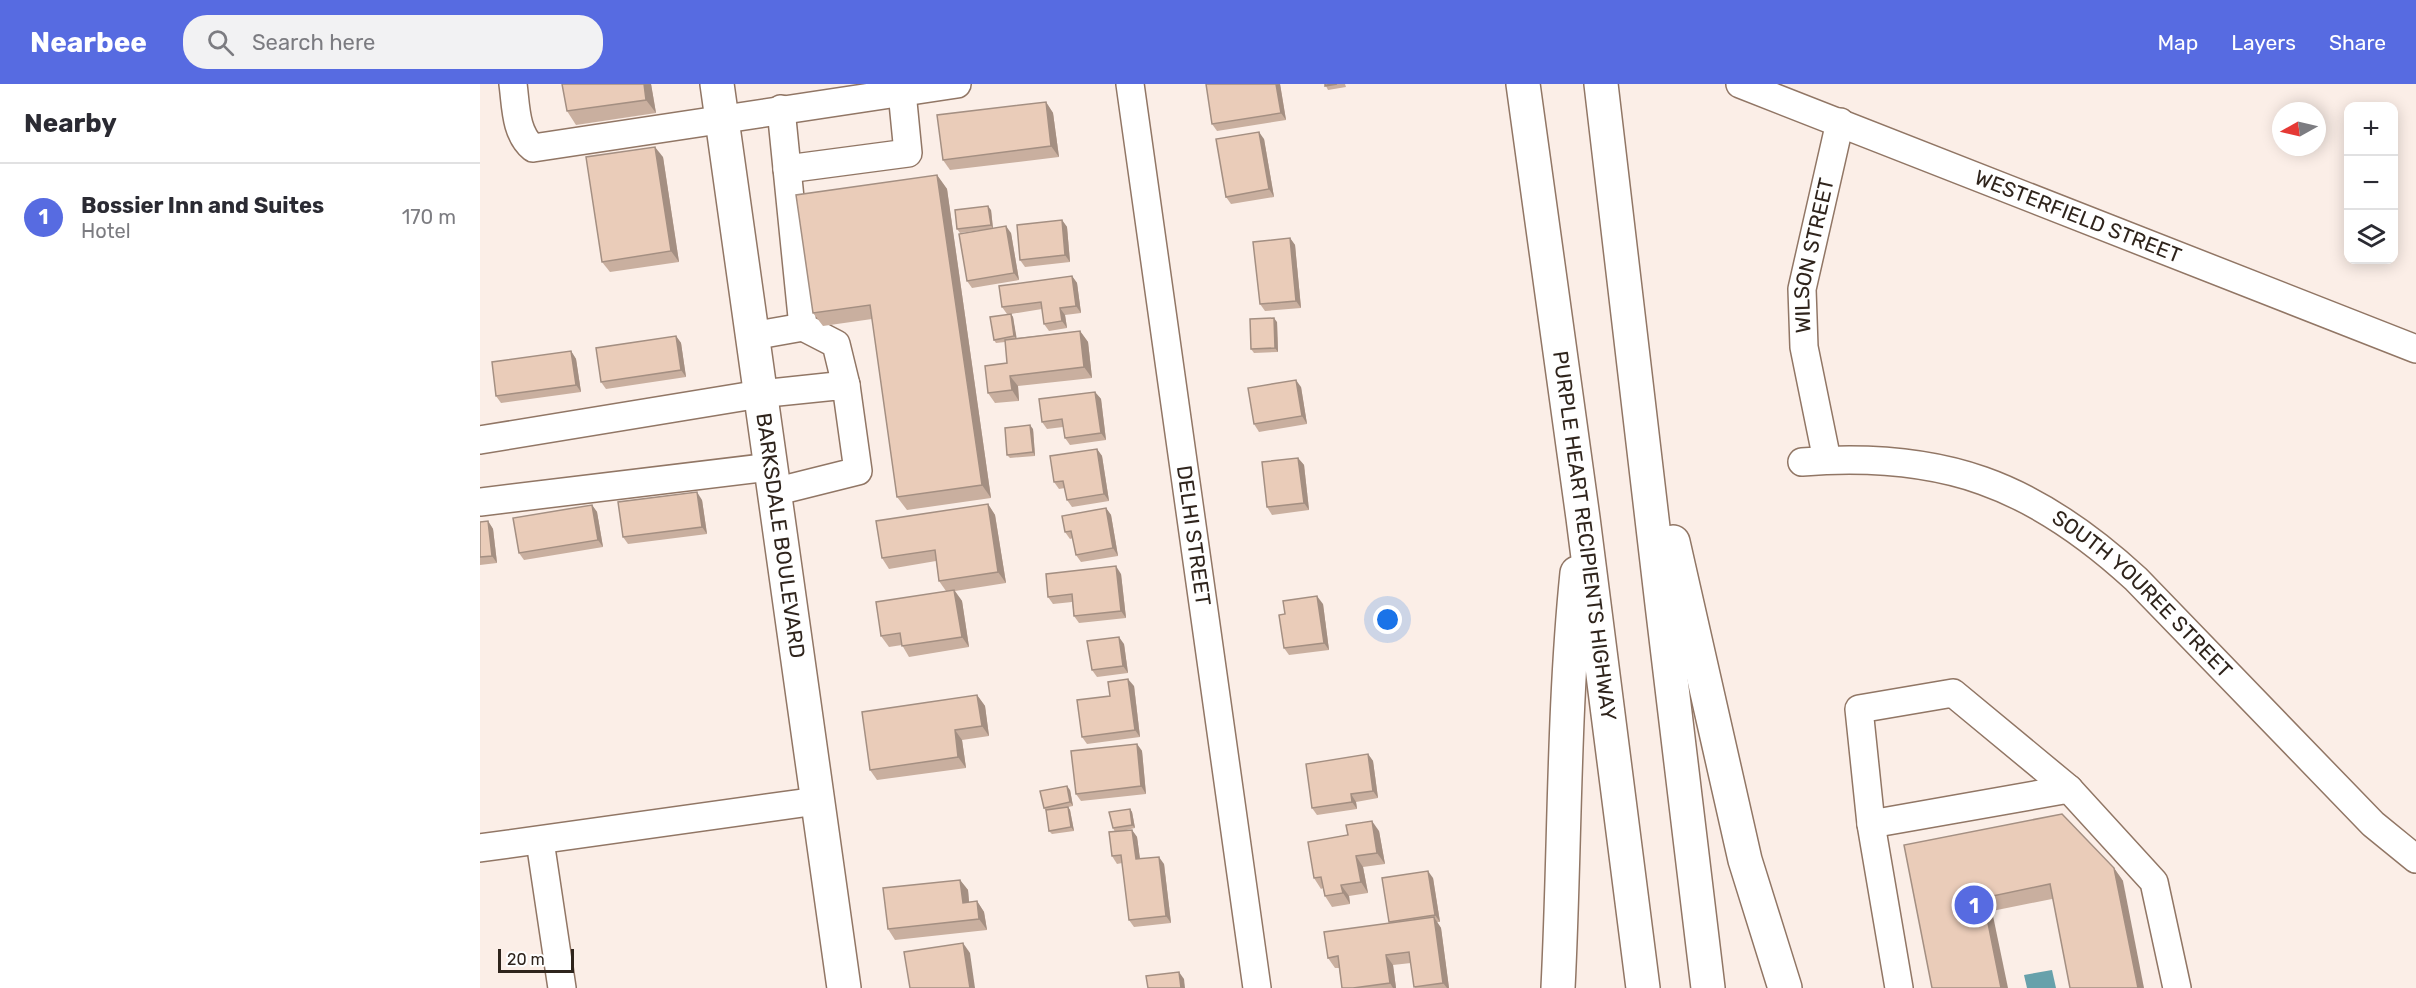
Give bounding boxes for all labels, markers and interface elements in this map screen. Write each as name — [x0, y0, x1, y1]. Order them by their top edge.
search box — [183, 15, 603, 69]
text: Nearbee — [30, 26, 147, 59]
icon: search — [204, 26, 237, 59]
text: Search here — [252, 29, 375, 56]
text: Map — [2157, 30, 2198, 55]
text: Layers — [2231, 30, 2296, 55]
text: Share — [2329, 30, 2386, 55]
north arrow — [2272, 102, 2326, 156]
map controls — [2344, 102, 2398, 264]
button: + — [2344, 102, 2398, 156]
text: Nearby — [24, 108, 117, 139]
button: − — [2344, 156, 2398, 210]
street label: WESTERFIELD STREET — [1971, 164, 2185, 268]
street label: WILSON STREET — [1789, 175, 1839, 334]
text: Bossier Inn and Suites — [81, 192, 324, 219]
text: 1 — [39, 205, 48, 229]
text: 170 m — [402, 205, 456, 229]
button: layers — [2344, 210, 2398, 264]
text: Hotel — [81, 219, 131, 243]
street label: PURPLE HEART RECIPIENTS HIGHWAY — [1548, 349, 1622, 722]
street label: BARKSDALE BOULEVARD — [751, 411, 811, 660]
street label: DELHI STREET — [1172, 464, 1216, 607]
street label: SOUTH YOUREE STREET — [2048, 504, 2238, 683]
your location — [1373, 605, 1402, 634]
pin: 1 — [1954, 882, 1994, 928]
scale bar — [498, 946, 574, 974]
text: 20 m — [507, 950, 545, 969]

